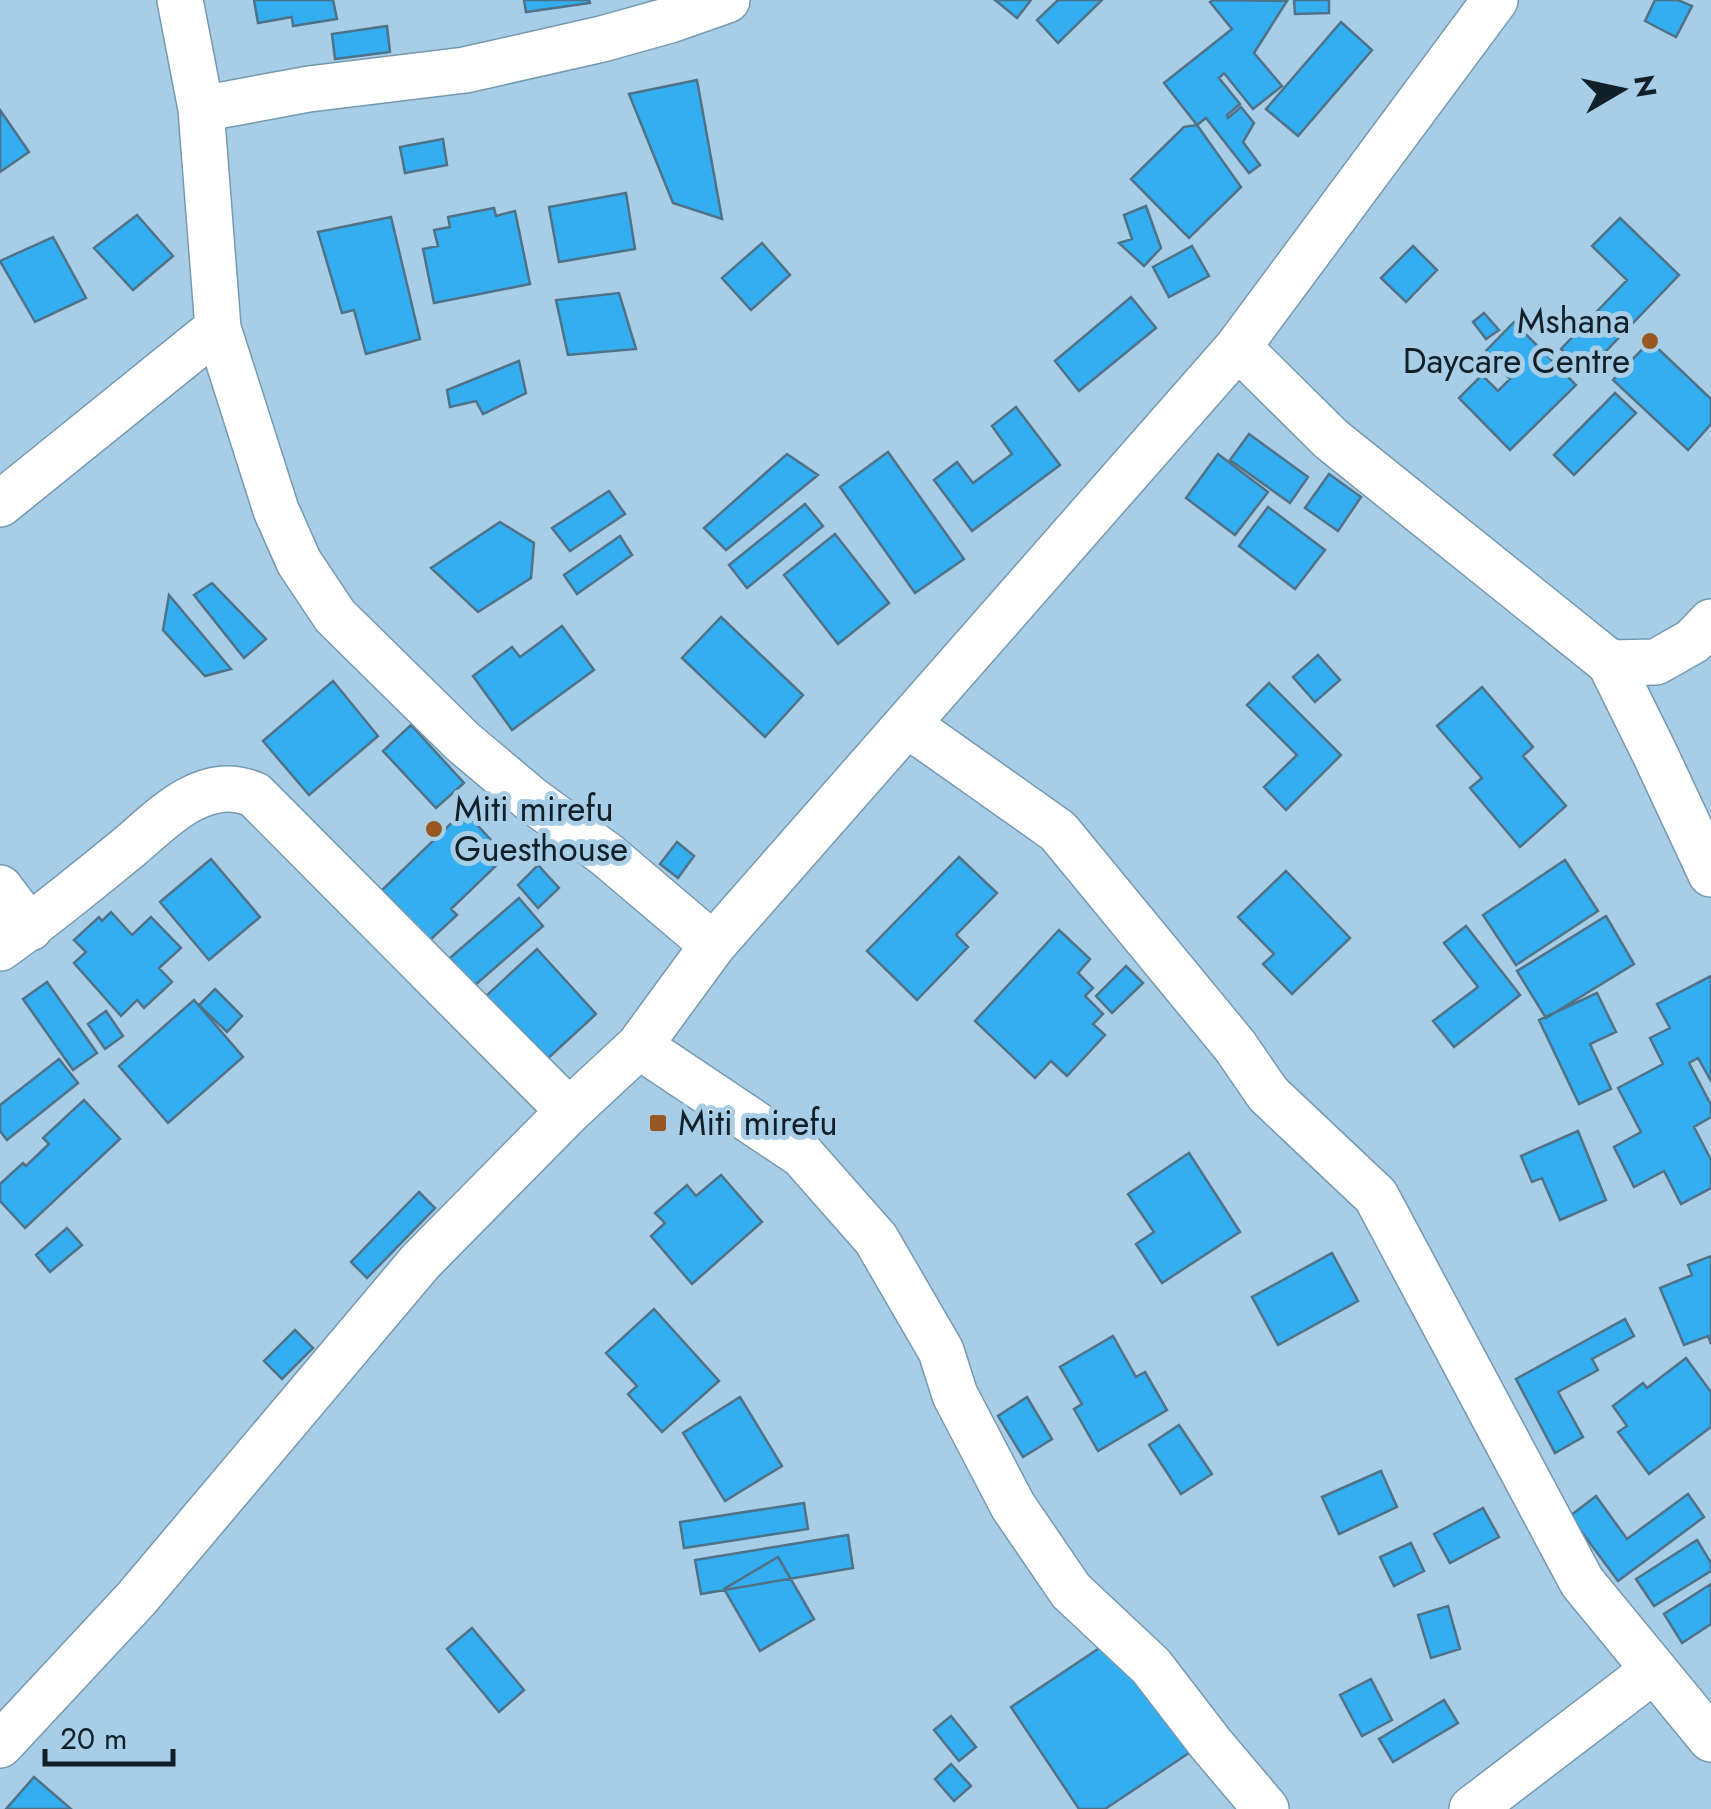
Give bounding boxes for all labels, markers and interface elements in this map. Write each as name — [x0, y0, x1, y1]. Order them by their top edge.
north arrow — [1571, 40, 1671, 140]
text: N — [1623, 72, 1667, 100]
place label: Mshana Daycare Centre — [1403, 296, 1630, 386]
marker: Mshana Daycare Centre — [1639, 330, 1661, 352]
place label: Miti mirefu Guesthouse — [454, 784, 628, 874]
marker: Miti mirefu Guesthouse — [423, 818, 445, 840]
place label: Miti mirefu — [678, 1098, 838, 1148]
marker: Miti mirefu — [647, 1112, 669, 1134]
scale bar — [45, 1704, 172, 1766]
text: 20 m — [60, 1717, 127, 1760]

